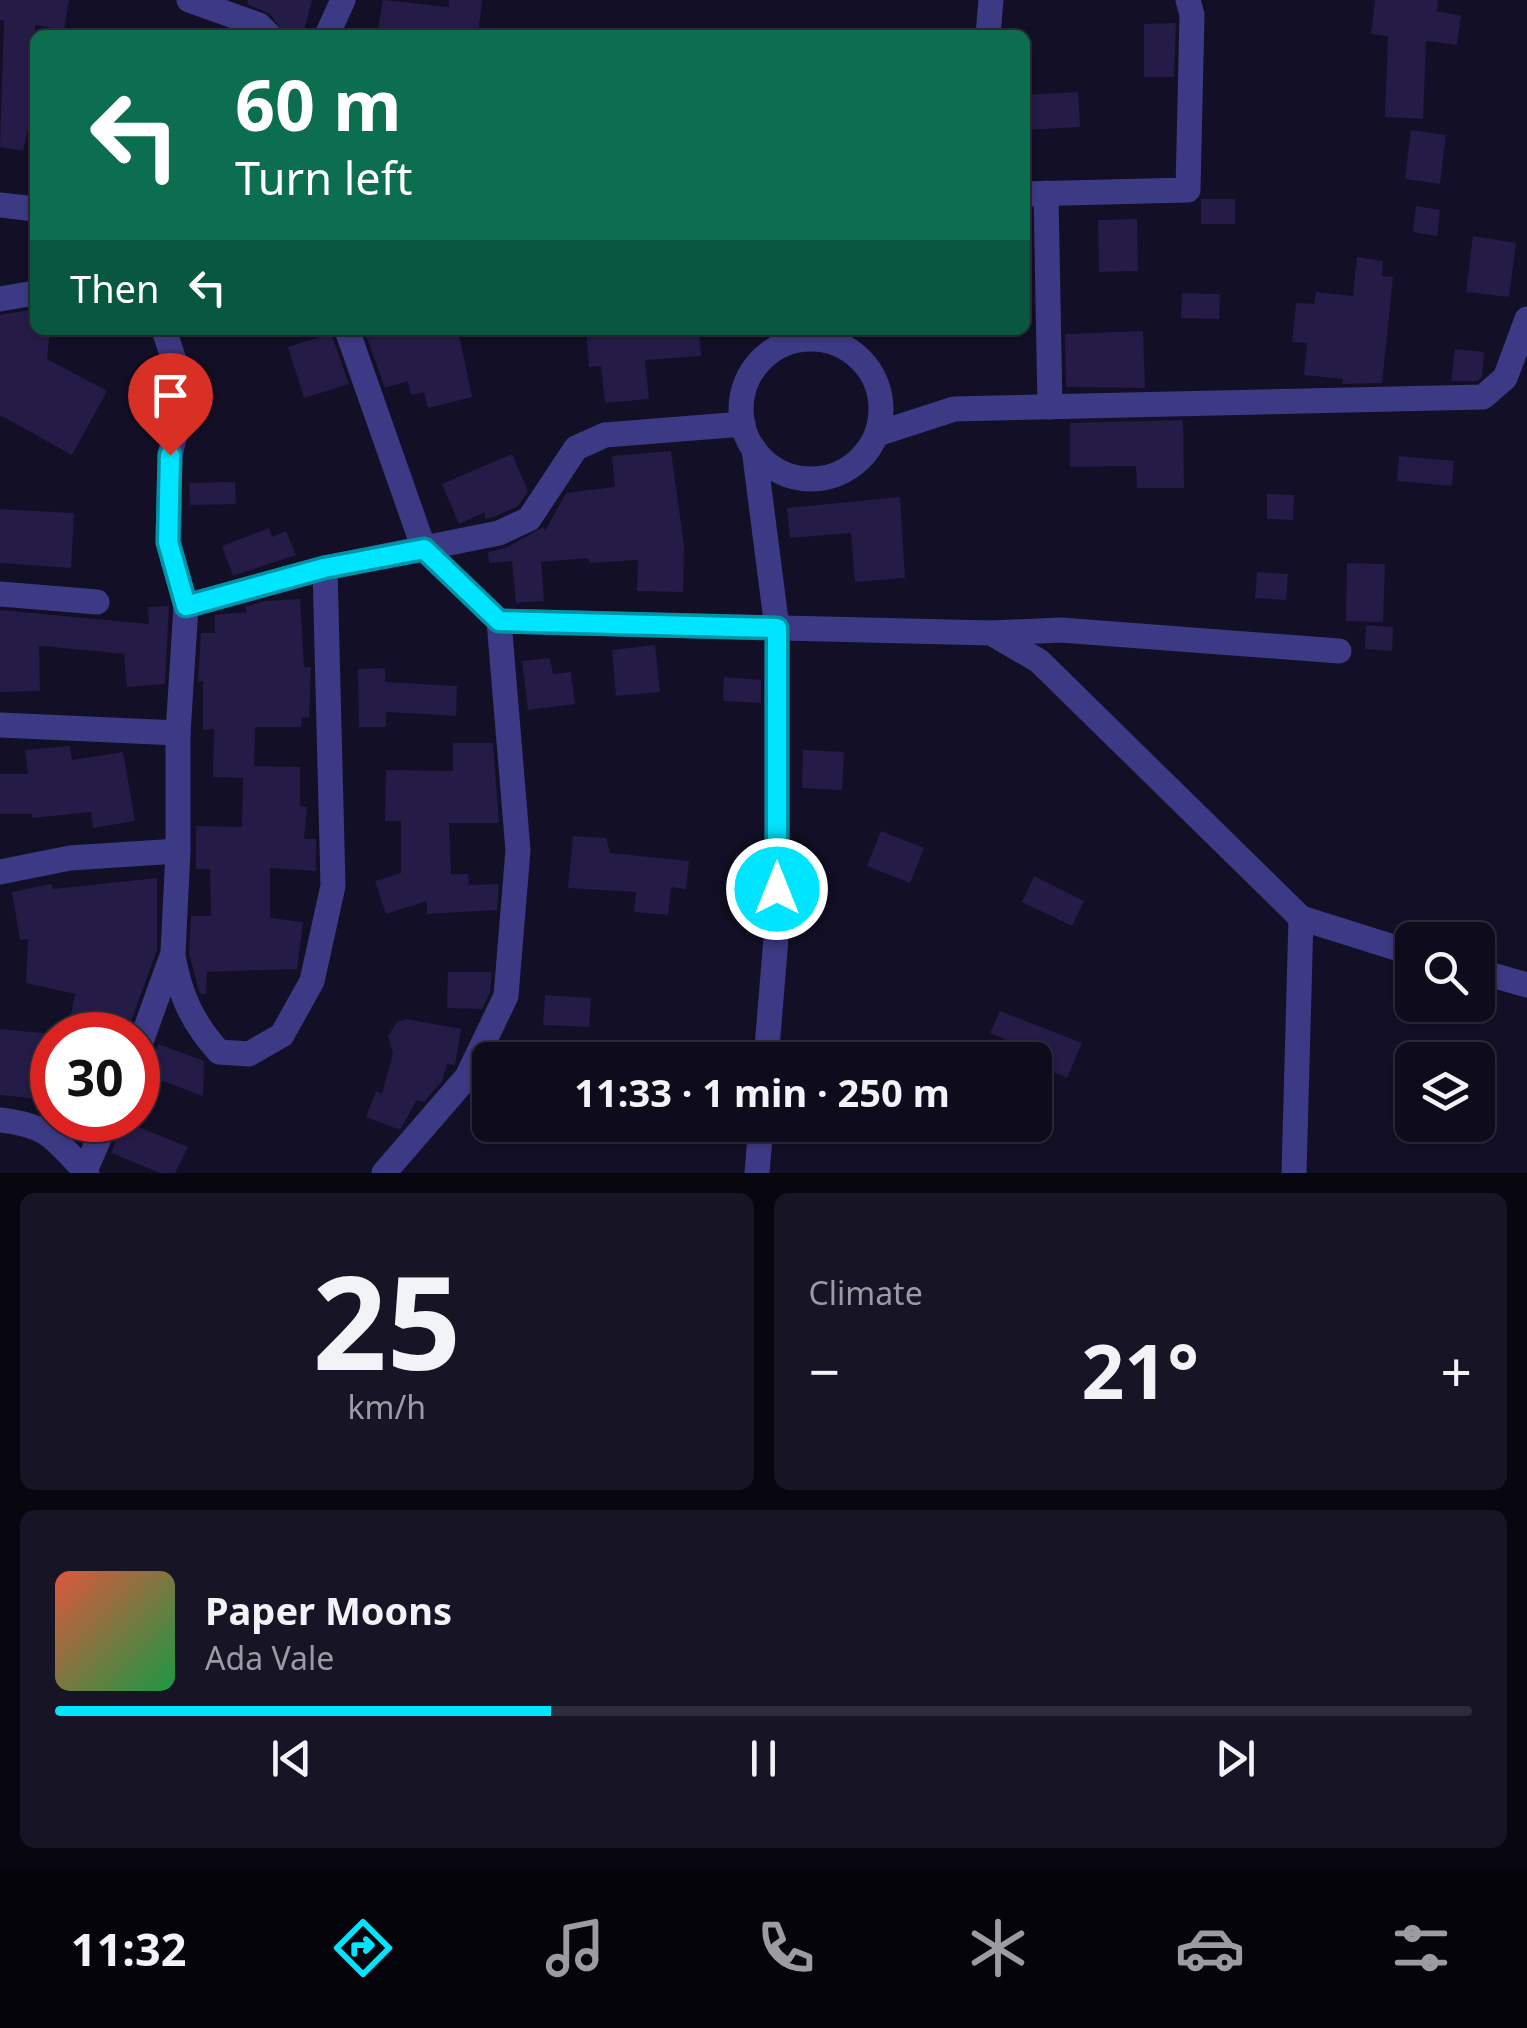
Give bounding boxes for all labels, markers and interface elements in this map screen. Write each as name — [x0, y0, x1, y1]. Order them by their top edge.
text: 60 m — [235, 56, 402, 152]
icon: left — [70, 70, 200, 200]
text: Turn left — [235, 147, 412, 208]
icon: left — [180, 260, 235, 315]
text: Then — [70, 262, 160, 314]
pin — [128, 353, 213, 456]
icon: arrive — [143, 368, 198, 423]
position arrow — [725, 837, 829, 941]
map controls — [1395, 922, 1495, 1142]
button: search — [1395, 922, 1495, 1022]
speed limit sign: 30 — [30, 1012, 160, 1142]
button: layers — [1395, 1042, 1495, 1142]
text: 11:33 · 1 min · 250 m — [574, 1066, 950, 1118]
text: 25 — [312, 1231, 461, 1408]
text: Climate — [809, 1271, 923, 1314]
text: 21° — [1081, 1319, 1199, 1421]
text: − — [809, 1333, 840, 1408]
text: + — [1441, 1333, 1472, 1408]
text: km/h — [347, 1385, 426, 1428]
text: Paper Moons — [205, 1584, 452, 1636]
text: Ada Vale — [205, 1636, 334, 1679]
icon: previous — [264, 1731, 319, 1786]
icon: pause — [736, 1731, 791, 1786]
icon: next — [1208, 1731, 1263, 1786]
icon: directions — [328, 1913, 398, 1983]
icon: music — [540, 1913, 610, 1983]
icon: phone — [751, 1913, 821, 1983]
icon: climate — [963, 1913, 1033, 1983]
icon: car — [1175, 1913, 1245, 1983]
icon: filters — [1386, 1913, 1456, 1983]
text: 11:32 — [71, 1918, 186, 1979]

